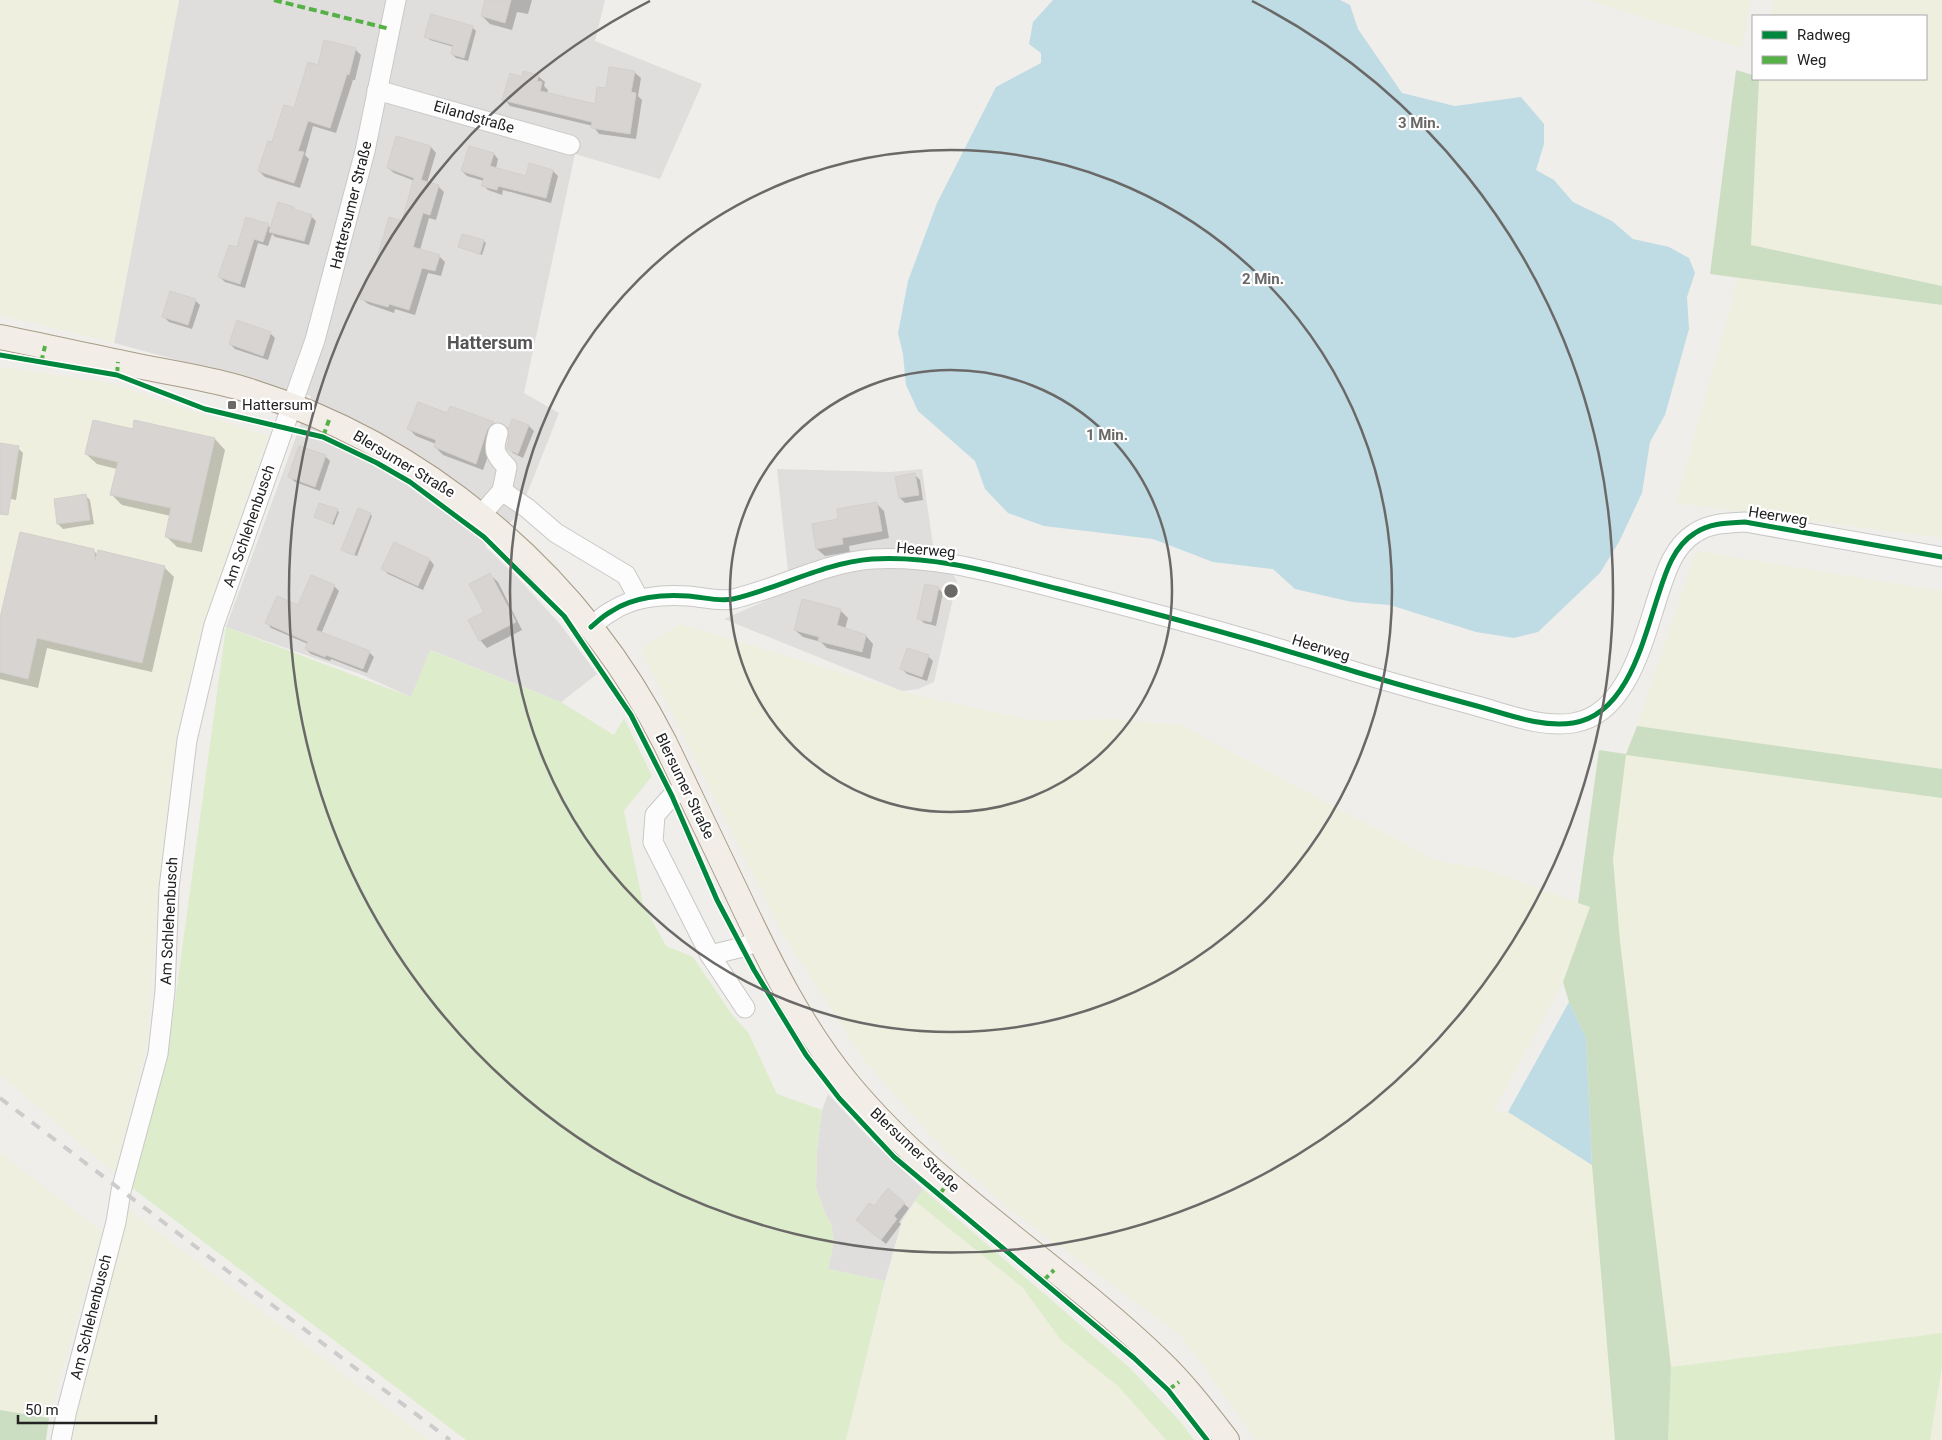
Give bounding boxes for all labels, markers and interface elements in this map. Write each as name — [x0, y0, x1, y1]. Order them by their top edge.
legend — [1752, 15, 1927, 80]
text: Radweg — [1797, 26, 1851, 44]
text: Weg — [1797, 51, 1826, 69]
street label: Eilandstraße — [432, 97, 517, 137]
text: 3 Min. — [1398, 114, 1440, 132]
street label: Hattersumer Straße — [326, 139, 376, 271]
text: 2 Min. — [1242, 270, 1284, 288]
district label: Hattersum — [447, 332, 533, 353]
place label: Hattersum — [242, 396, 313, 414]
marker: Hattersum — [226, 399, 238, 411]
text: 1 Min. — [1086, 426, 1128, 444]
street label: Blersumer Straße — [350, 427, 458, 502]
street label: Am Schlehenbusch — [220, 462, 278, 590]
street label: Heerweg — [1747, 502, 1809, 530]
street label: Heerweg — [896, 538, 956, 562]
centre of rings — [942, 582, 960, 600]
street label: Heerweg — [1290, 631, 1352, 665]
street label: Blersumer Straße — [652, 730, 718, 842]
street label: Am Schlehenbusch — [157, 856, 181, 986]
street label: Blersumer Straße — [867, 1104, 963, 1196]
street label: Am Schlehenbusch — [67, 1253, 115, 1381]
scale bar — [18, 1392, 155, 1424]
text: 50 m — [25, 1401, 59, 1419]

